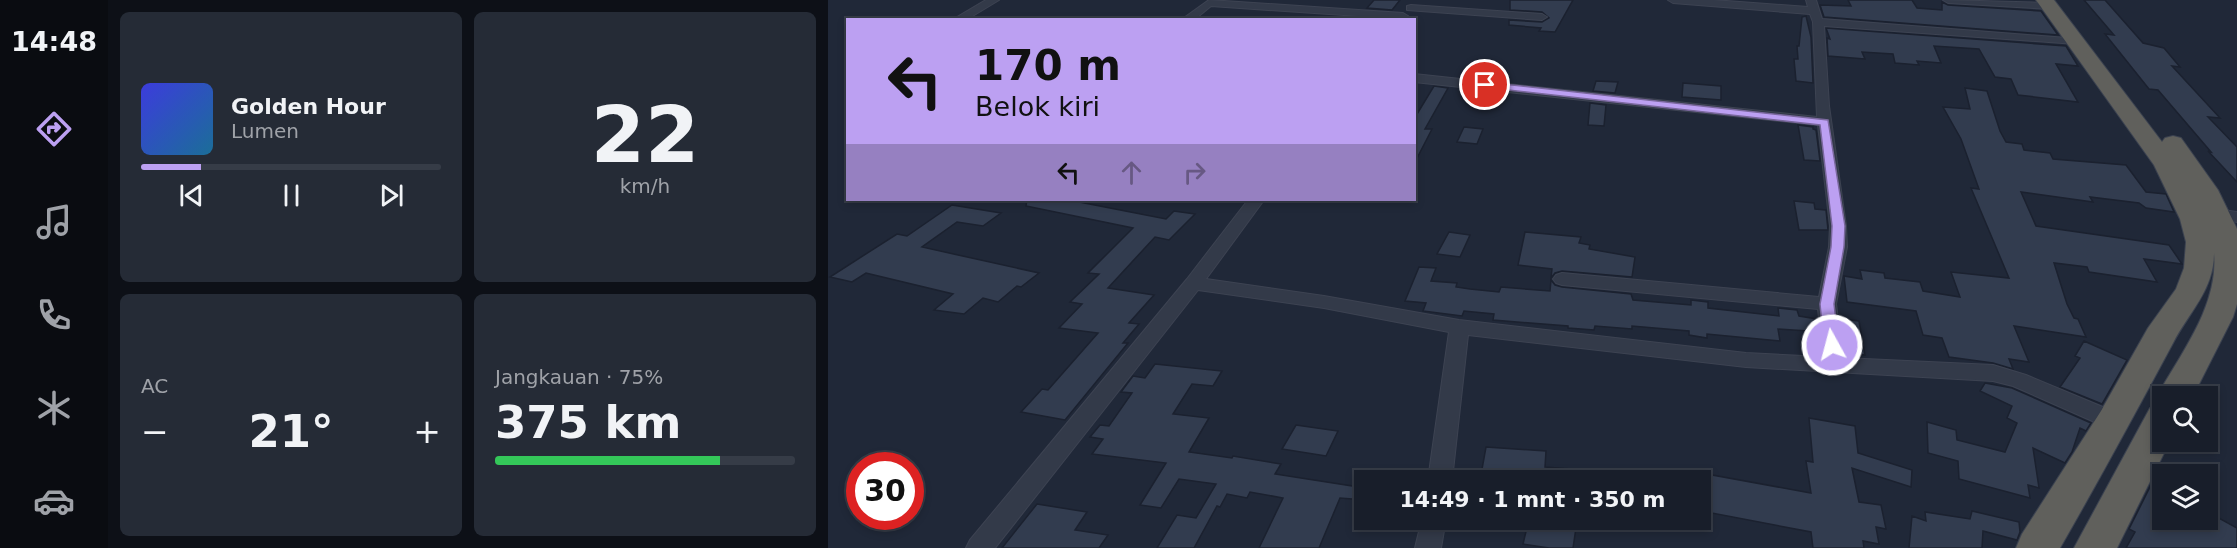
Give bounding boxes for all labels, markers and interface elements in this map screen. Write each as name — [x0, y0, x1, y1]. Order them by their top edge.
text: 14:48 — [11, 26, 97, 57]
text: 170 m — [975, 41, 1121, 90]
icon: left — [876, 42, 954, 120]
pin — [1459, 59, 1510, 110]
icon: arrive — [1468, 68, 1501, 101]
text: 22 — [591, 90, 699, 180]
text: Belok kiri — [975, 91, 1100, 122]
text: Golden Hour — [231, 94, 386, 119]
icon: directions — [33, 108, 75, 150]
text: Lumen — [231, 119, 299, 143]
icon: left — [1052, 156, 1085, 189]
icon: ahead — [1115, 156, 1148, 189]
icon: right — [1178, 156, 1211, 189]
text: km/h — [620, 174, 670, 198]
icon: previous — [175, 179, 208, 212]
icon: pause — [275, 179, 308, 212]
icon: next — [375, 179, 408, 212]
icon: music — [33, 201, 75, 243]
icon: phone — [33, 294, 75, 336]
position arrow — [1800, 313, 1864, 377]
text: Jangkauan · 75% — [495, 365, 663, 389]
text: AC — [141, 374, 168, 398]
map controls — [2152, 386, 2218, 530]
button: search — [2152, 386, 2218, 452]
icon: climate — [33, 387, 75, 429]
text: 375 km — [495, 396, 681, 449]
text: 21° — [248, 405, 334, 458]
text: − — [141, 412, 169, 451]
text: + — [413, 412, 441, 451]
speed limit sign: 30 — [846, 452, 924, 530]
button: layers — [2152, 464, 2218, 530]
icon: car — [33, 480, 75, 522]
text: 14:49 · 1 mnt · 350 m — [1400, 487, 1665, 512]

